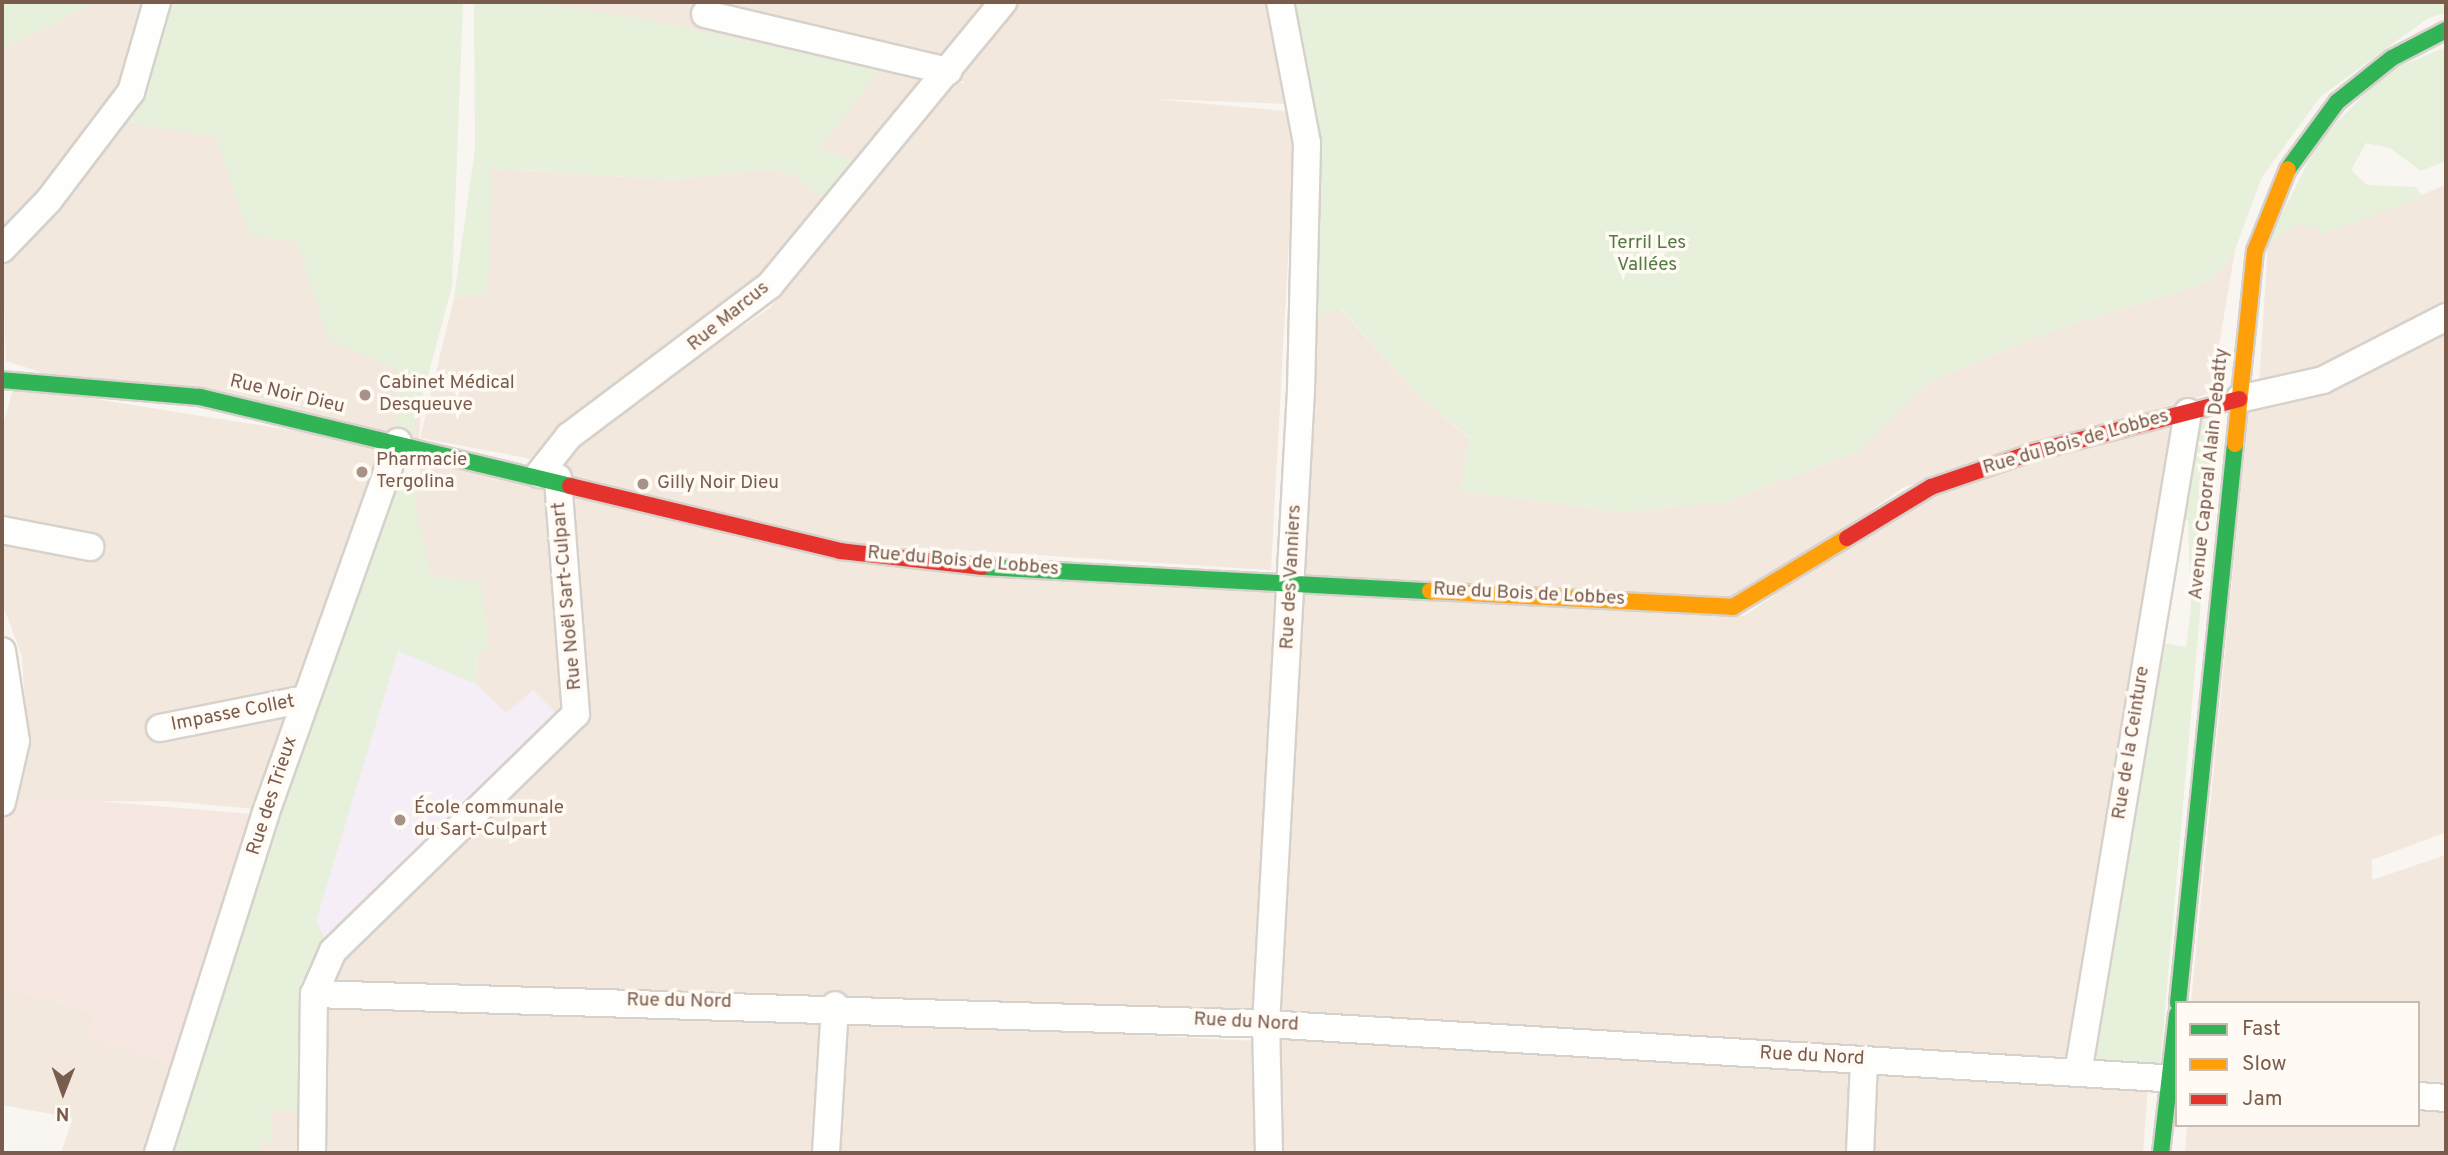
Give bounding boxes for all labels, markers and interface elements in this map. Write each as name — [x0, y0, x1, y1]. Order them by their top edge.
park label: Terril Les Vallées — [1608, 233, 1686, 277]
street label: Rue Marcus — [684, 277, 774, 357]
street label: Avenue Caporal Alain Debatty — [2185, 347, 2235, 601]
street label: Rue Noir Dieu — [227, 371, 347, 419]
place label: Cabinet Médical Desqueuve — [379, 373, 515, 417]
marker: Cabinet Médical Desqueuve — [357, 387, 373, 403]
street label: Rue du Bois de Lobbes — [1981, 406, 2171, 480]
place label: Pharmacie Tergolina — [376, 450, 467, 494]
marker: Pharmacie Tergolina — [354, 464, 370, 480]
place label: Gilly Noir Dieu — [657, 473, 779, 495]
marker: Gilly Noir Dieu — [635, 476, 651, 492]
street label: Rue Noël Sart-Culpart — [548, 501, 588, 691]
street label: Rue des Vanniers — [1277, 503, 1307, 651]
street label: Rue du Bois de Lobbes — [866, 542, 1060, 582]
street label: Rue du Bois de Lobbes — [1432, 579, 1626, 611]
street label: Rue de la Ceinture — [2109, 665, 2155, 821]
street label: Impasse Collet — [169, 691, 297, 737]
street label: Rue des Trieux — [243, 733, 303, 859]
place label: École communale du Sart-Culpart — [414, 798, 564, 842]
marker: École communale du Sart-Culpart — [392, 812, 408, 828]
street label: Rue du Nord — [626, 990, 732, 1014]
legend — [2175, 1001, 2420, 1127]
street label: Rue du Nord — [1193, 1009, 1299, 1037]
text: Fast — [2242, 1016, 2281, 1043]
street label: Rue du Nord — [1759, 1043, 1865, 1071]
text: Slow — [2242, 1051, 2287, 1078]
north arrow — [28, 1057, 98, 1127]
text: Jam — [2242, 1086, 2283, 1113]
text: N — [56, 1101, 70, 1125]

